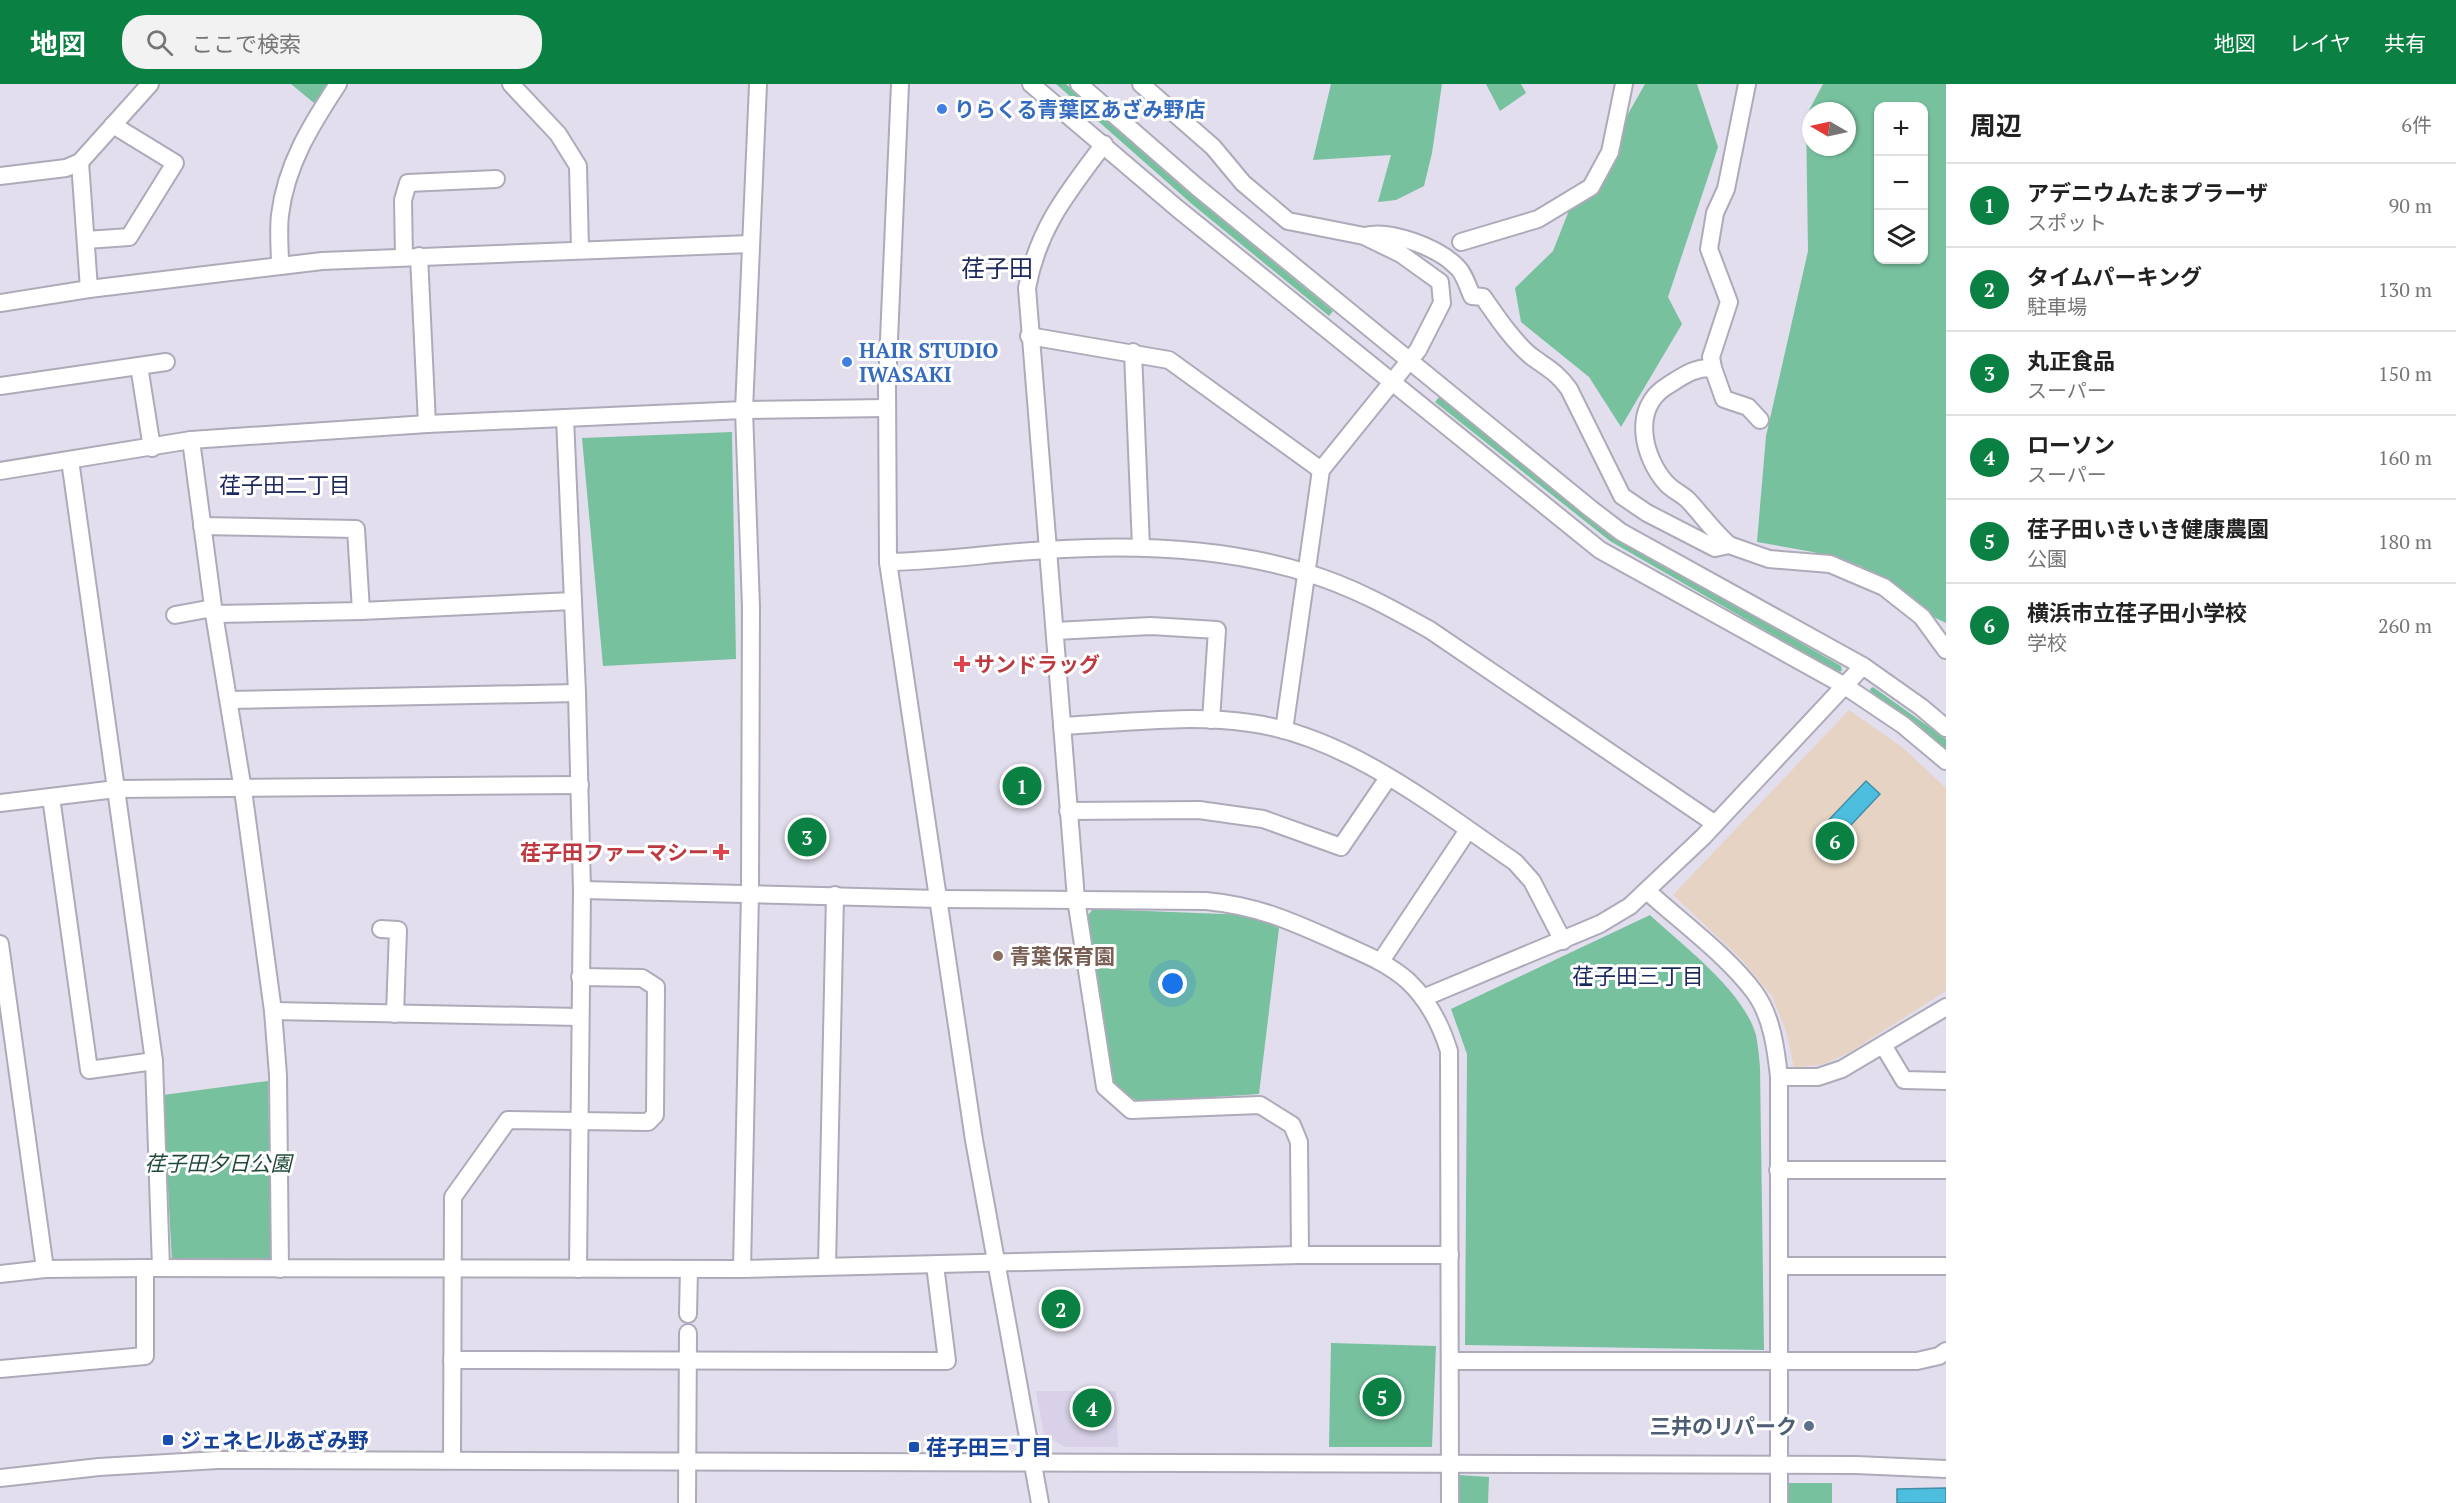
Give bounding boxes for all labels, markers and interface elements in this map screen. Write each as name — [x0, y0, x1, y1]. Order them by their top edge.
search box — [122, 15, 542, 69]
text: 地図 — [30, 25, 86, 62]
icon: search — [143, 26, 176, 59]
text: ここで検索 — [191, 29, 301, 58]
text: 地図 — [2214, 29, 2256, 57]
text: レイヤ — [2289, 29, 2351, 57]
text: 共有 — [2384, 29, 2426, 57]
place label: りらくる青葉区あざみ野店 — [954, 95, 1206, 123]
marker: りらくる青葉区あざみ野店 — [935, 102, 949, 116]
north arrow — [1802, 102, 1856, 156]
map controls — [1874, 102, 1928, 264]
button: + — [1874, 102, 1928, 156]
text: 周辺 — [1970, 108, 2022, 142]
text: 6件 — [2401, 111, 2432, 138]
button: − — [1874, 156, 1928, 210]
text: アデニウムたまプラーザ — [2027, 178, 2268, 207]
text: 1 — [1984, 192, 1995, 219]
text: 90 m — [2389, 192, 2432, 219]
text: スポット — [2027, 209, 2107, 236]
button: layers — [1874, 210, 1928, 264]
district label: 荏子田 — [961, 252, 1033, 284]
text: タイムパーキング — [2027, 262, 2202, 291]
text: 2 — [1984, 276, 1995, 303]
text: 130 m — [2378, 276, 2432, 303]
text: 駐車場 — [2027, 293, 2087, 320]
place label: HAIR STUDIO IWASAKI — [859, 336, 998, 388]
text: 丸正食品 — [2027, 346, 2115, 375]
marker: HAIR STUDIO IWASAKI — [840, 355, 854, 369]
text: 3 — [1984, 360, 1995, 387]
text: 150 m — [2378, 360, 2432, 387]
text: スーパー — [2027, 377, 2107, 404]
text: ローソン — [2027, 430, 2115, 459]
text: 4 — [1984, 444, 1995, 471]
text: 160 m — [2378, 444, 2432, 471]
text: スーパー — [2027, 461, 2107, 488]
district label: 荏子田二丁目 — [219, 470, 351, 499]
text: 荏子田いきいき健康農園 — [2027, 514, 2269, 543]
text: 5 — [1984, 528, 1995, 555]
text: 180 m — [2378, 528, 2432, 555]
text: 公園 — [2027, 545, 2067, 572]
text: 横浜市立荏子田小学校 — [2027, 598, 2247, 627]
text: 6 — [1984, 612, 1995, 639]
text: 260 m — [2378, 612, 2432, 639]
text: 学校 — [2027, 629, 2067, 656]
place label: サンドラッグ — [974, 650, 1100, 678]
marker: サンドラッグ — [955, 657, 969, 671]
pin: 1 — [1002, 764, 1042, 808]
pin: 3 — [788, 814, 826, 860]
pin: 6 — [1816, 818, 1854, 864]
place label: 荏子田ファーマシー — [520, 838, 709, 866]
marker: 荏子田ファーマシー — [714, 845, 728, 859]
place label: 青葉保育園 — [1010, 942, 1115, 970]
marker: 青葉保育園 — [991, 949, 1005, 963]
district label: 荏子田三丁目 — [1572, 961, 1704, 990]
your location — [1158, 969, 1187, 998]
park label: 荏子田夕日公園 — [145, 1149, 294, 1177]
pin: 2 — [1042, 1286, 1080, 1332]
pin: 5 — [1362, 1374, 1402, 1420]
pin: 4 — [1072, 1386, 1112, 1430]
place label: 三井のリパーク — [1650, 1412, 1797, 1440]
marker: 三井のリパーク — [1802, 1419, 1816, 1433]
place label: ジェネヒルあざみ野 — [180, 1426, 369, 1454]
marker: ジェネヒルあざみ野 — [161, 1433, 175, 1447]
place label: 荏子田三丁目 — [926, 1433, 1052, 1461]
marker: 荏子田三丁目 — [907, 1440, 921, 1454]

